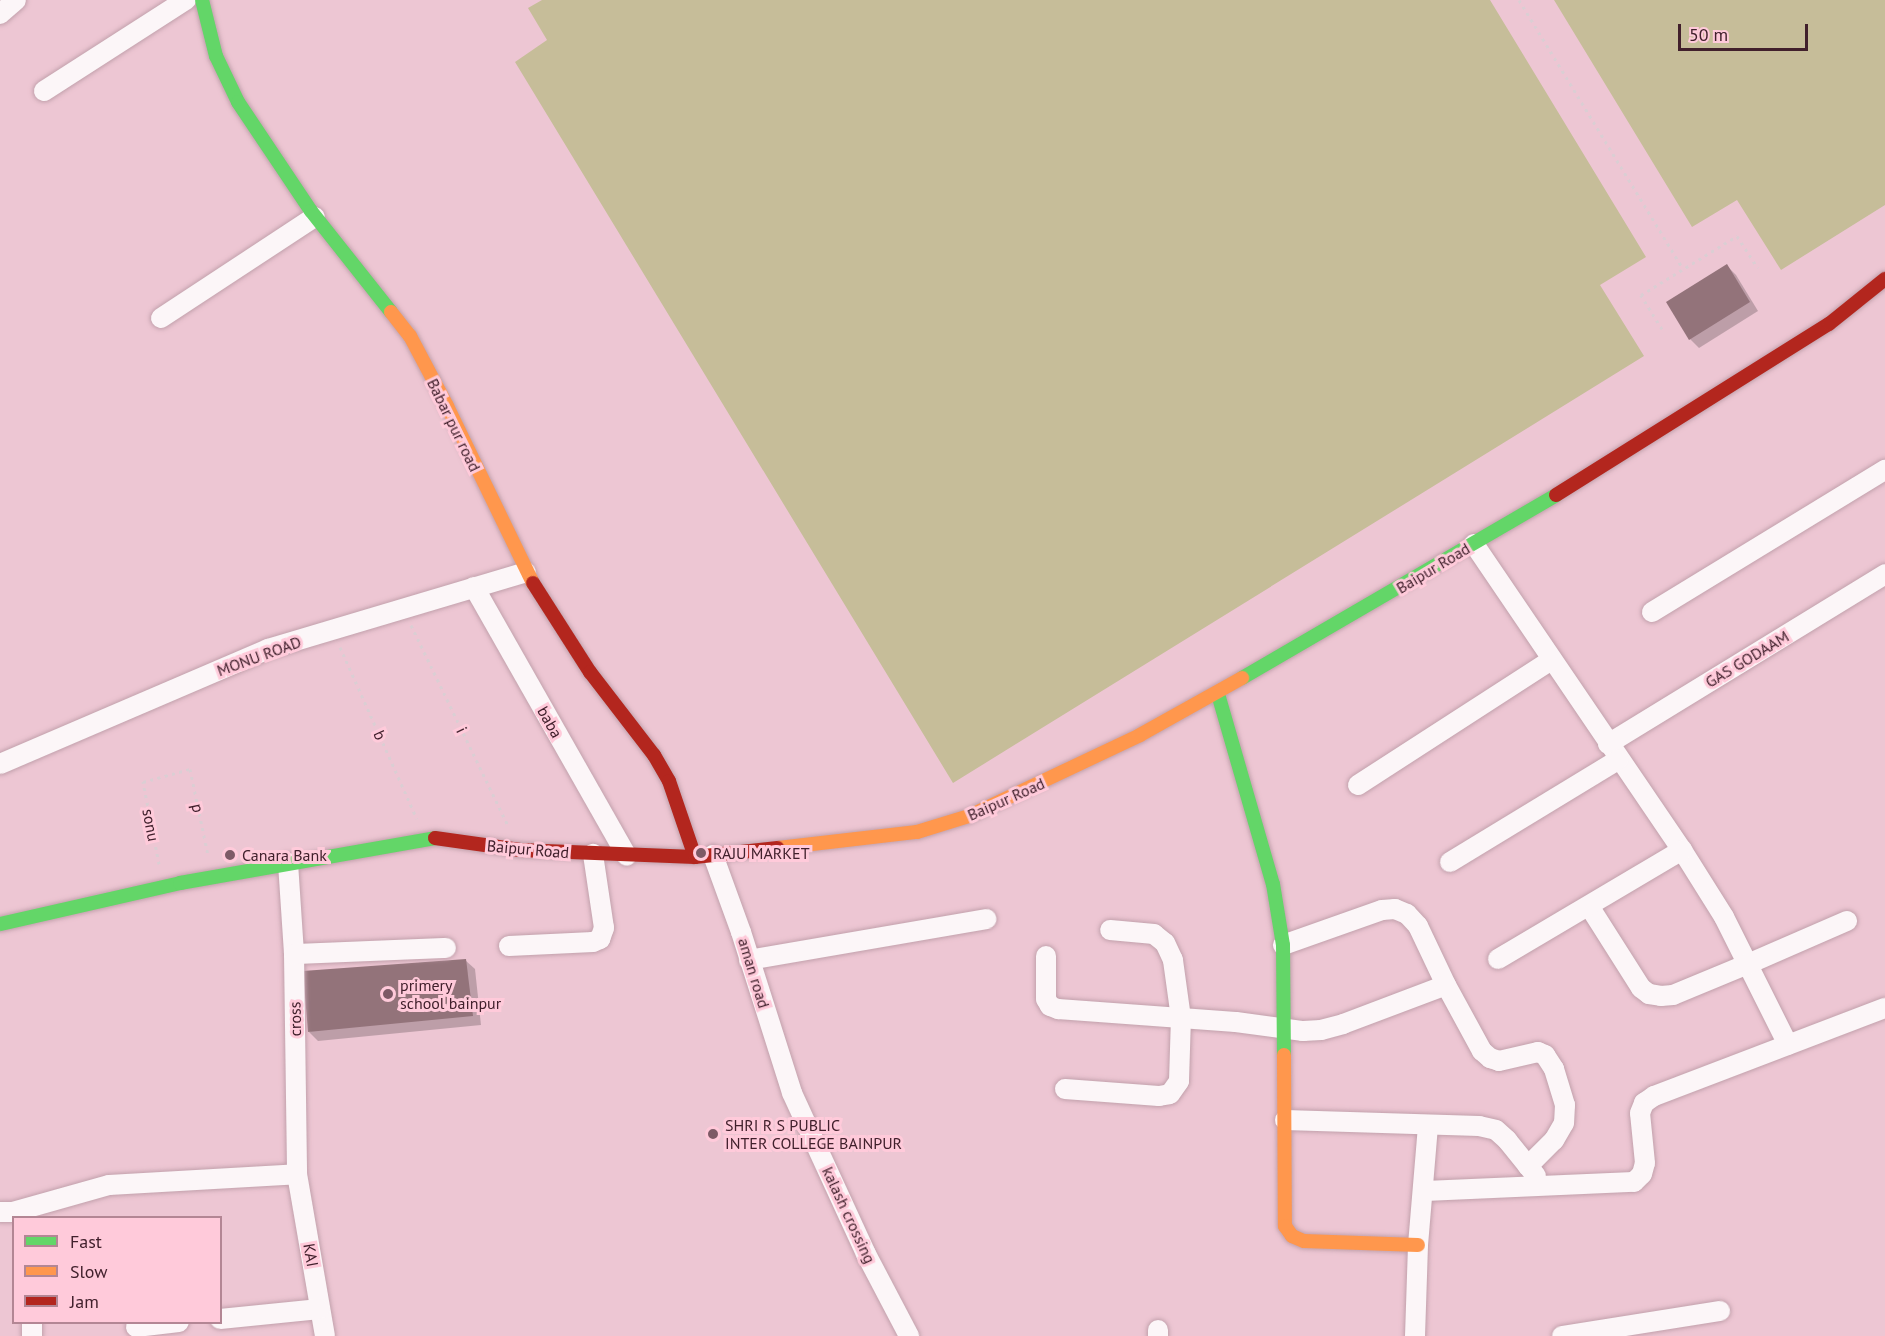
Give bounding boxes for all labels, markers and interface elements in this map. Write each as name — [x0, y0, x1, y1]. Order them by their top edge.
scale bar — [1681, 12, 1812, 50]
text: 50 m — [1689, 23, 1728, 46]
street label: Babar pur road — [423, 375, 485, 475]
street label: Baipur Road — [1393, 539, 1473, 597]
street label: GAS GODAAM — [1702, 627, 1792, 691]
street label: MONU ROAD — [214, 632, 304, 680]
street label: baba — [533, 703, 567, 741]
street label: i — [452, 724, 472, 736]
street label: b — [369, 727, 391, 743]
street label: Baipur Road — [964, 773, 1048, 825]
street label: p — [188, 802, 208, 814]
street label: sonu — [138, 807, 164, 843]
street label: Baipur Road — [486, 836, 570, 862]
place label: RAJU MARKET — [713, 843, 810, 863]
place label: Canara Bank — [242, 845, 327, 865]
marker: RAJU MARKET — [694, 846, 708, 860]
marker: Canara Bank — [223, 848, 237, 862]
street label: aman road — [734, 936, 774, 1010]
place label: primery school bainpur — [400, 975, 501, 1013]
marker: primery school bainpur — [381, 987, 395, 1001]
street label: cross — [285, 1001, 305, 1037]
place label: SHRI R S PUBLIC INTER COLLEGE BAINPUR — [725, 1115, 902, 1153]
marker: SHRI R S PUBLIC INTER COLLEGE BAINPUR — [706, 1127, 720, 1141]
street label: kalash crossing — [818, 1164, 880, 1266]
legend — [12, 1216, 222, 1324]
text: Fast — [70, 1230, 102, 1253]
street label: KAI — [300, 1242, 322, 1268]
text: Slow — [70, 1260, 108, 1283]
text: Jam — [70, 1290, 99, 1313]

